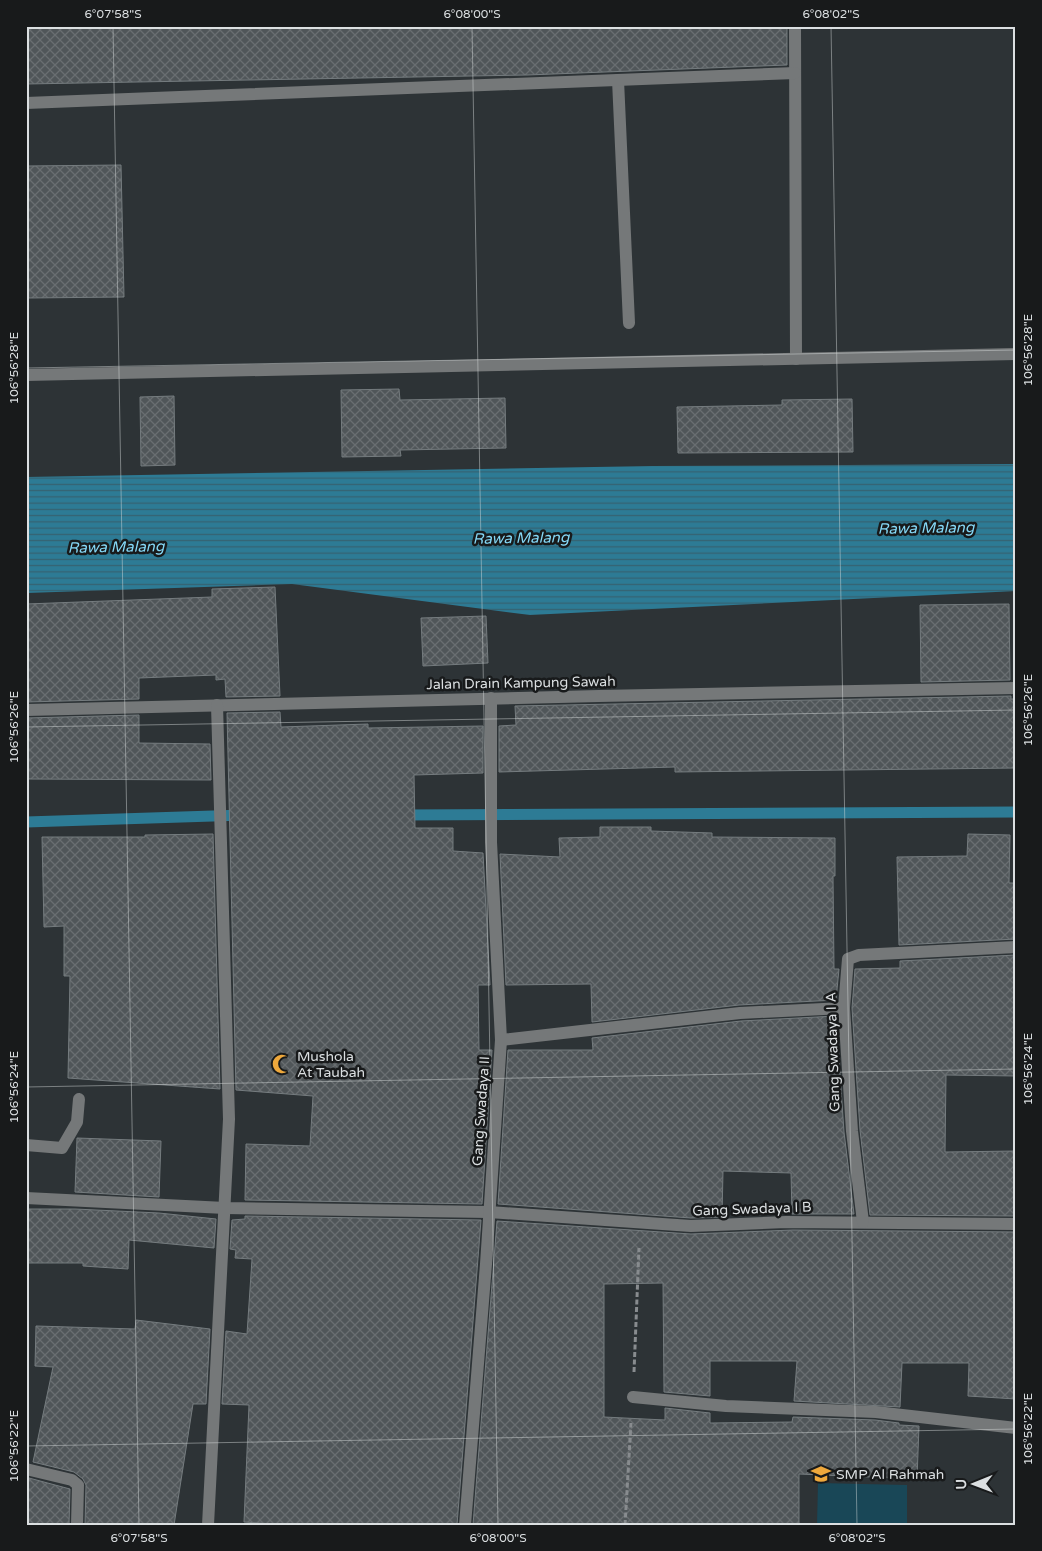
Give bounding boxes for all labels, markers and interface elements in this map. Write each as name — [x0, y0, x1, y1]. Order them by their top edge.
text: 6°07'58"S — [84, 7, 142, 21]
text: 6°08'00"S — [443, 7, 501, 21]
text: 6°08'02"S — [802, 7, 860, 21]
text: 106°56'28"E — [1021, 313, 1035, 386]
text: 106°56'28"E — [7, 331, 21, 404]
water label: Rawa Malang — [877, 518, 976, 538]
water label: Rawa Malang — [472, 528, 571, 548]
water label: Rawa Malang — [67, 537, 166, 557]
street label: Jalan Drain Kampung Sawah — [426, 673, 616, 693]
text: 106°56'26"E — [1021, 673, 1035, 746]
text: 106°56'26"E — [7, 690, 21, 763]
street label: Gang Swadaya I A — [822, 992, 844, 1112]
text: 106°56'24"E — [1021, 1032, 1035, 1105]
place label: Mushola At Taubah — [297, 1048, 365, 1081]
text: 106°56'24"E — [7, 1050, 21, 1123]
mosque icon: Mushola At Taubah — [271, 1053, 293, 1075]
street label: Gang Swadaya II — [469, 1056, 493, 1166]
street label: Gang Swadaya I B — [692, 1198, 812, 1220]
text: 106°56'22"E — [1021, 1392, 1035, 1465]
text: 106°56'22"E — [7, 1409, 21, 1482]
north arrow — [950, 1458, 1000, 1508]
school or university icon: SMP Al Rahmah — [810, 1463, 832, 1485]
place label: SMP Al Rahmah — [836, 1466, 944, 1483]
text: U — [953, 1479, 970, 1490]
text: 6°07'58"S — [110, 1531, 168, 1545]
text: 6°08'00"S — [469, 1531, 527, 1545]
text: 6°08'02"S — [828, 1531, 886, 1545]

